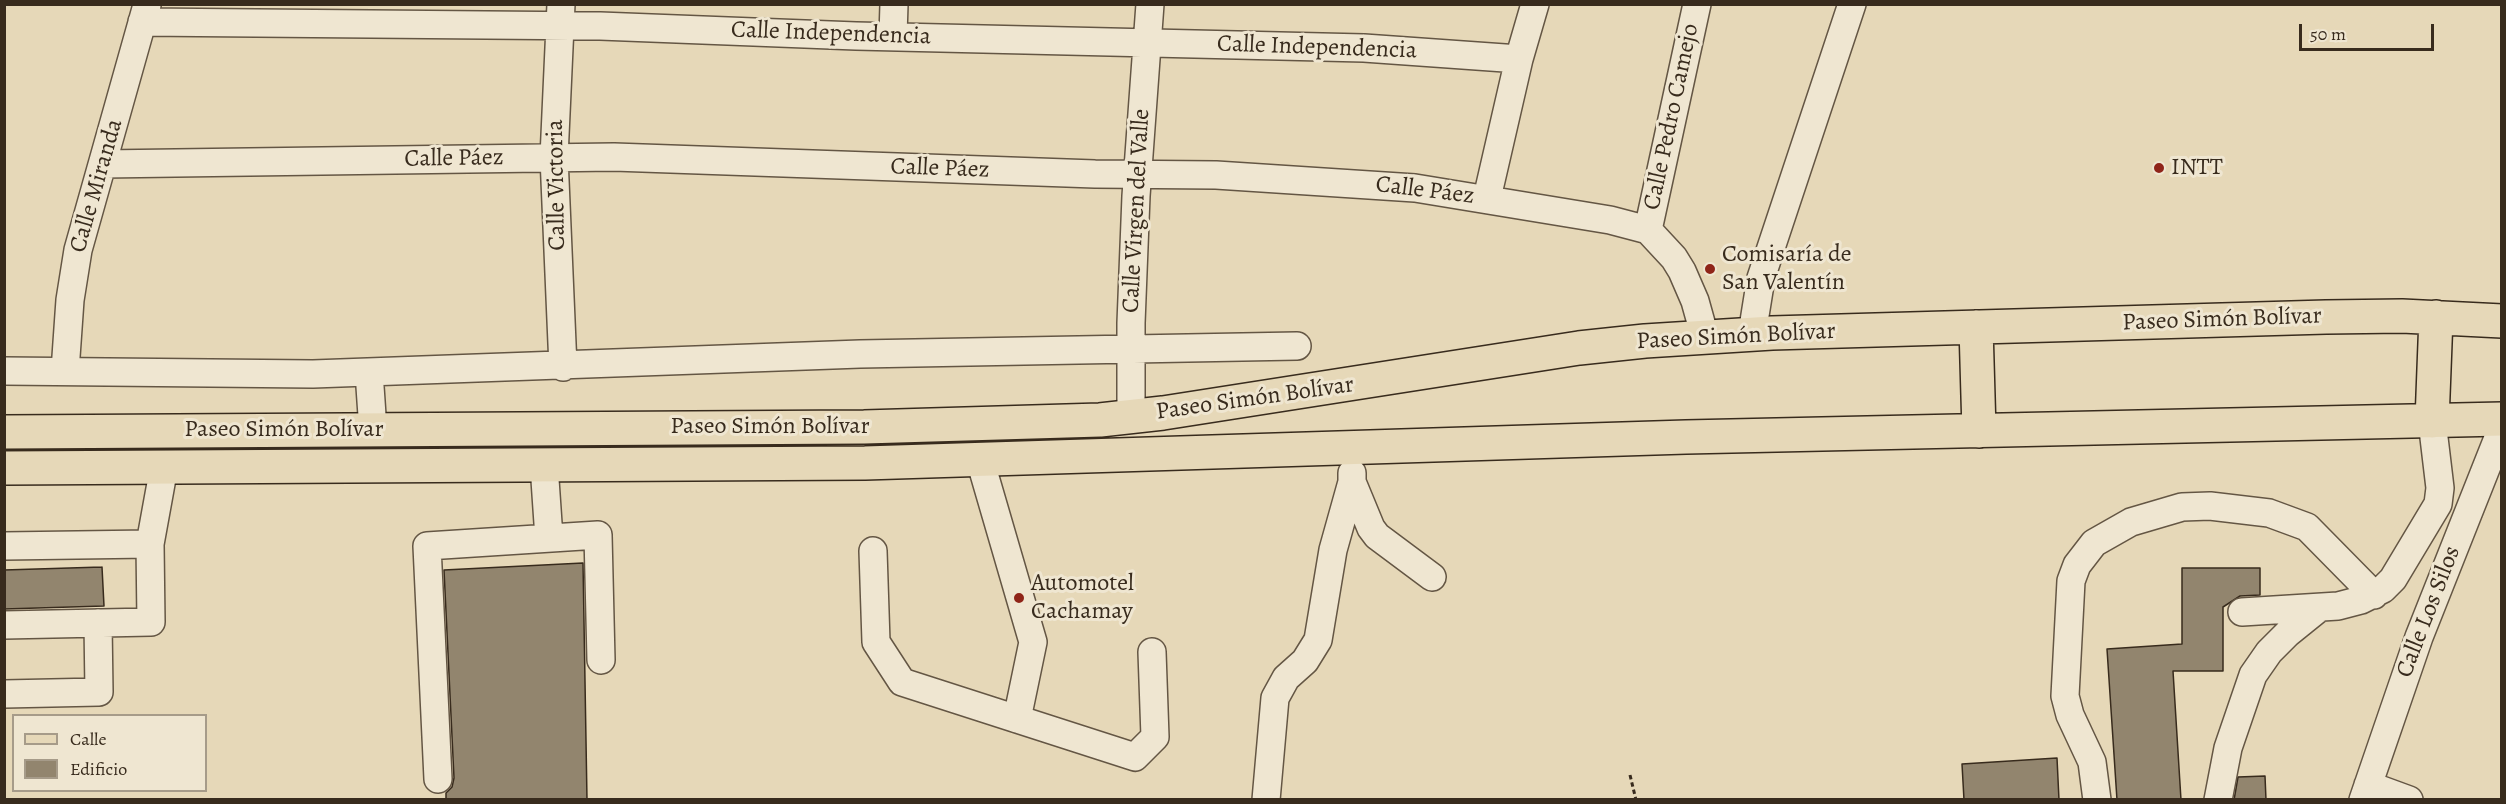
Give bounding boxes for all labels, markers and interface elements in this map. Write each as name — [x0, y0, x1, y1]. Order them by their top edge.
scale bar — [2302, 12, 2437, 50]
street label: Calle Independencia — [730, 16, 932, 52]
street label: Calle Pedro Camejo — [1638, 21, 1706, 213]
text: 50 m — [2310, 22, 2346, 46]
street label: Calle Independencia — [1216, 30, 1418, 66]
street label: Calle Virgen del Valle — [1117, 108, 1157, 314]
street label: Calle Miranda — [64, 116, 130, 256]
street label: Calle Victoria — [541, 119, 573, 251]
street label: Calle Páez — [404, 144, 504, 174]
street label: Calle Páez — [890, 153, 990, 185]
place label: INTT — [2171, 154, 2223, 182]
marker: INTT — [2152, 161, 2166, 175]
street label: Calle Páez — [1374, 171, 1476, 211]
place label: Comisaría de San Valentín — [1722, 241, 1852, 297]
marker: Comisaría de San Valentín — [1703, 262, 1717, 276]
street label: Paseo Simón Bolívar — [2122, 302, 2322, 338]
street label: Paseo Simón Bolívar — [1636, 317, 1836, 357]
street label: Paseo Simón Bolívar — [1154, 371, 1356, 427]
street label: Paseo Simón Bolívar — [670, 413, 870, 441]
street label: Paseo Simón Bolívar — [184, 416, 384, 444]
street label: Calle Los Silos — [2391, 542, 2467, 682]
place label: Automotel Cachamay — [1031, 570, 1134, 626]
marker: Automotel Cachamay — [1012, 591, 1026, 605]
legend — [12, 714, 207, 792]
text: Calle — [70, 727, 107, 751]
text: Edificio — [70, 757, 127, 781]

